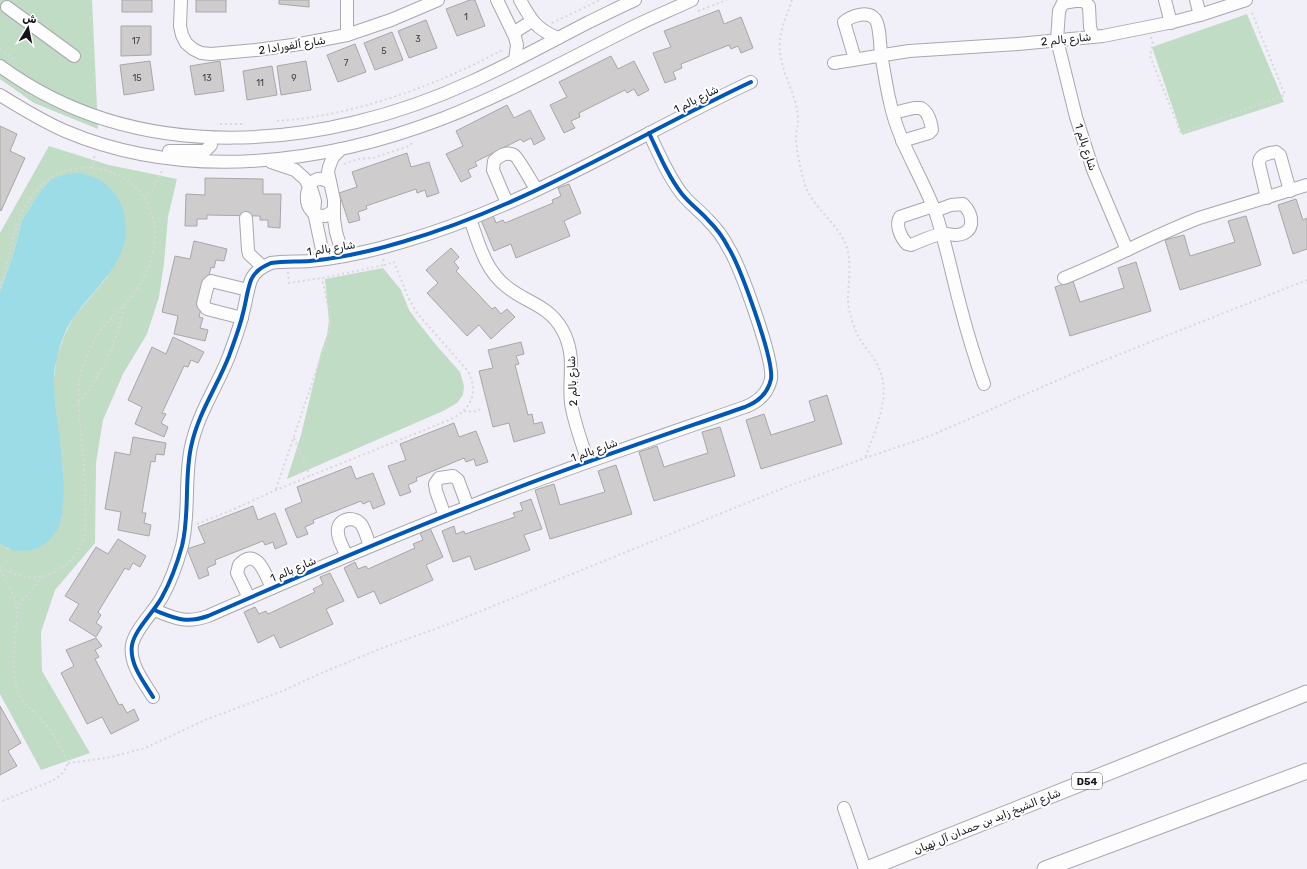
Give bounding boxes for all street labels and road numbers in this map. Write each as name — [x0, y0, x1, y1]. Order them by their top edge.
street label: شارع بالم 2 — [1040, 30, 1092, 51]
street label: شارع ألفورادا 2 — [258, 34, 327, 59]
street label: شارع بالم 1 — [672, 83, 722, 118]
street label: شارع بالم 1 — [1070, 122, 1099, 173]
street label: شارع بالم 1 — [306, 238, 356, 261]
street label: شارع بالم 2 — [565, 355, 582, 406]
street label: شارع بالم 1 — [569, 436, 620, 467]
street label: شارع بالم 1 — [268, 554, 319, 587]
road number: D54 — [1072, 773, 1102, 789]
street label: شارع الشيخ زايد بن حمدان آل نهيان — [912, 786, 1063, 859]

